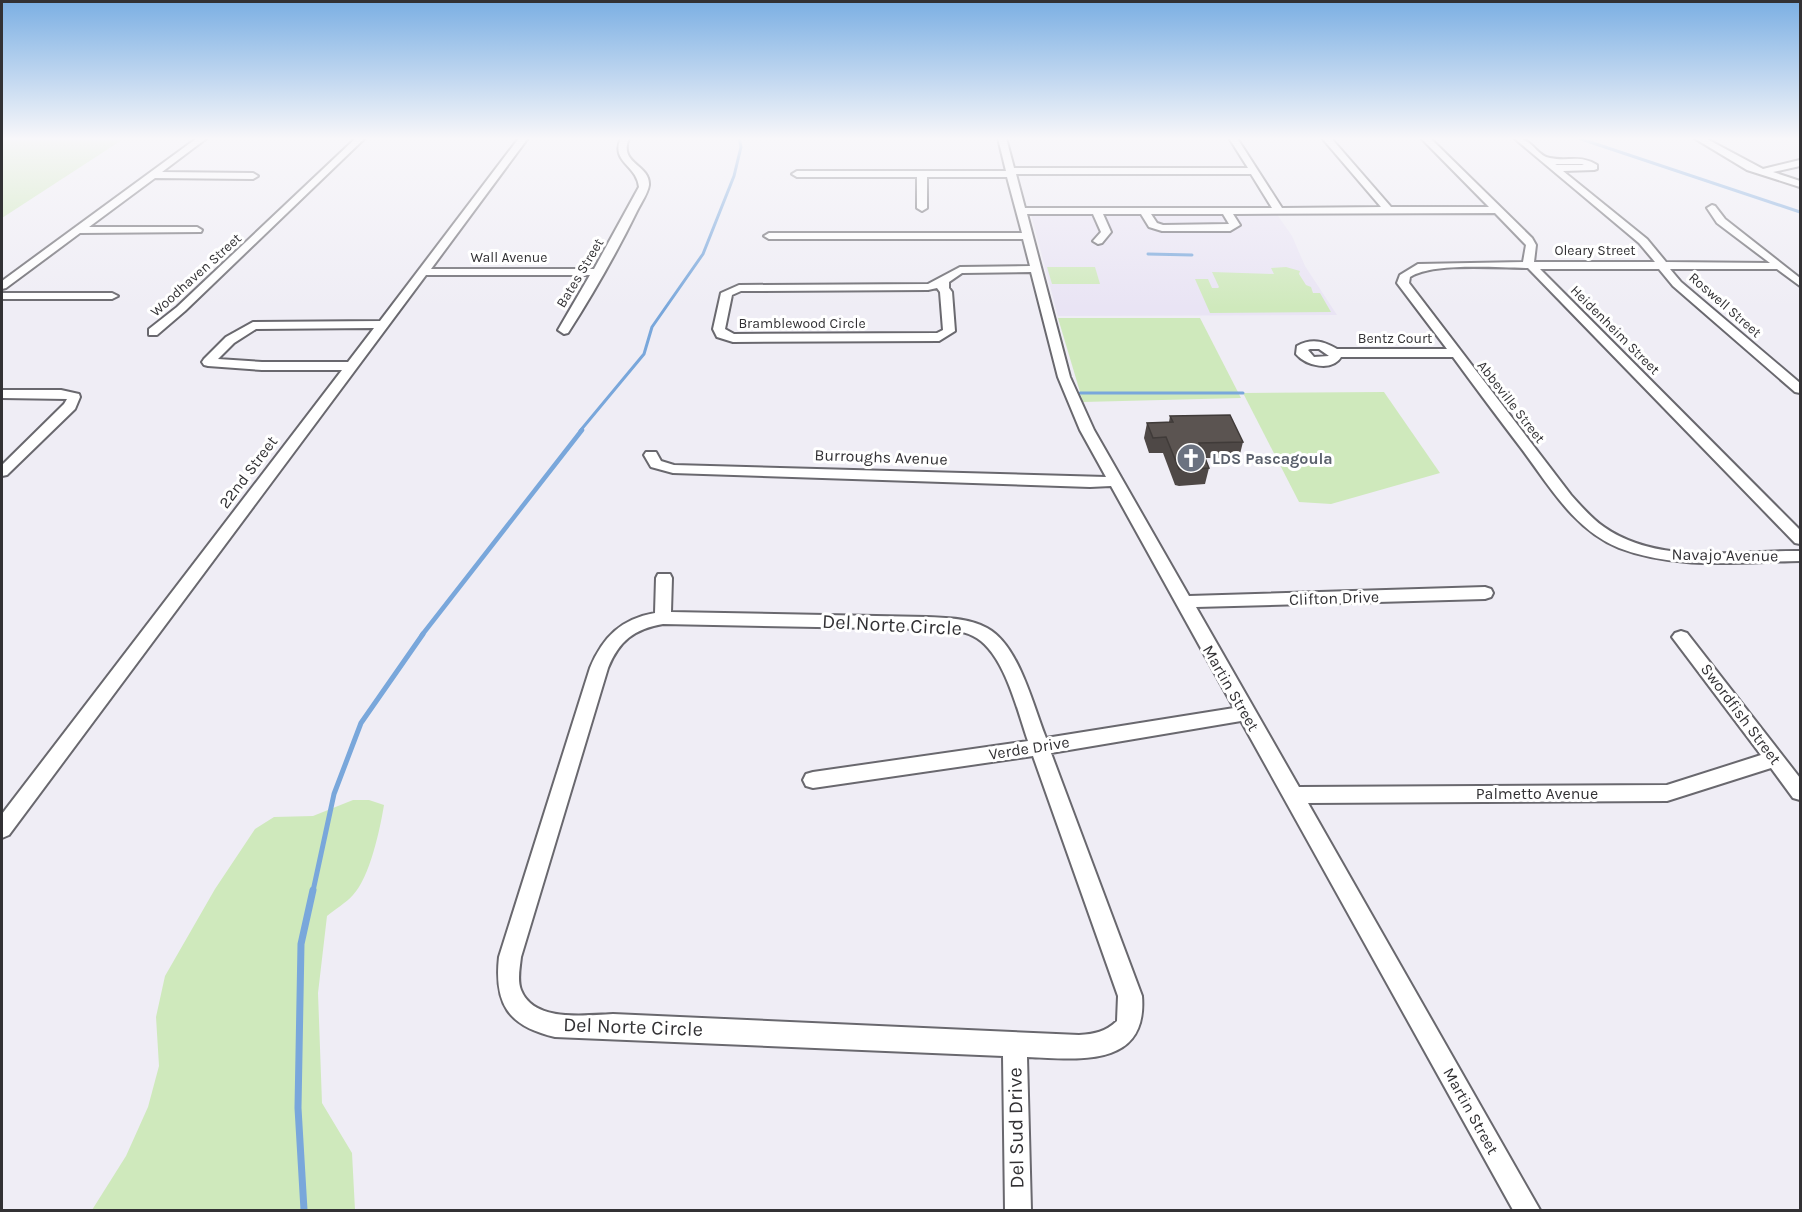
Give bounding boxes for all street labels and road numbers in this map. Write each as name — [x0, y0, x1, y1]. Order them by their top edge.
street label: Woodhaven Street — [147, 230, 245, 320]
street label: Bates Street — [553, 235, 607, 311]
street label: Oleary Street — [1554, 242, 1636, 259]
street label: Wall Avenue — [470, 249, 548, 266]
street label: Roswell Street — [1685, 269, 1765, 341]
street label: Heidenheim Street — [1567, 282, 1663, 378]
street label: Bramblewood Circle — [738, 315, 866, 332]
street label: Bentz Court — [1358, 330, 1432, 347]
street label: Abbeville Street — [1474, 357, 1548, 447]
street label: 22nd Street — [215, 432, 281, 512]
street label: Burroughs Avenue — [814, 445, 948, 469]
street label: Navajo Avenue — [1671, 545, 1779, 565]
street label: Clifton Drive — [1289, 587, 1379, 609]
street label: Del Norte Circle — [822, 610, 962, 640]
street label: Martin Street — [1199, 642, 1263, 734]
street label: Swordfish Street — [1697, 660, 1785, 768]
street label: Verde Drive — [987, 732, 1071, 764]
street label: Palmetto Avenue — [1476, 784, 1598, 803]
street label: Del Norte Circle — [563, 1013, 703, 1041]
street label: Martin Street — [1439, 1064, 1503, 1158]
street label: Del Sud Drive — [1003, 1067, 1029, 1189]

